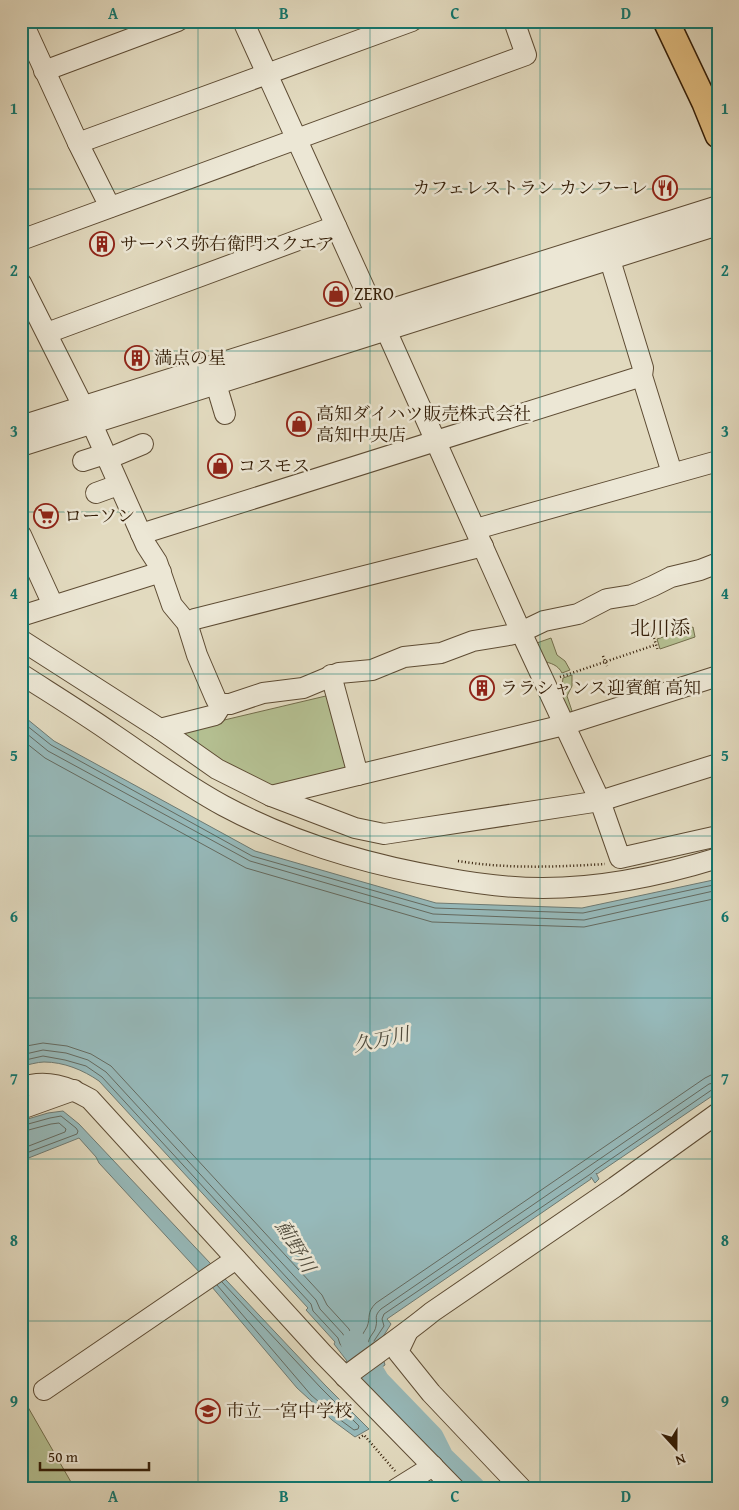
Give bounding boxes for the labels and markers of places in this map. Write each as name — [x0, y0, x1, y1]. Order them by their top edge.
place label: カフェレストラン カンフーレ — [412, 174, 648, 201]
restaurant icon: カフェレストラン カンフーレ — [652, 175, 678, 201]
place label: サーパス弥右衛門スクエア — [120, 230, 335, 257]
building icon: サーパス弥右衛門スクエア — [89, 231, 115, 257]
place label: ZERO — [354, 280, 394, 307]
shop icon: ZERO — [323, 281, 349, 307]
place label: 満点の星 — [154, 344, 226, 371]
building icon: 満点の星 — [124, 345, 150, 371]
place label: 高知ダイハツ販売株式会社 高知中央店 — [316, 400, 531, 448]
shop icon: 高知ダイハツ販売株式会社 高知中央店 — [286, 411, 312, 437]
place label: コスモス — [238, 452, 310, 479]
shop icon: コスモス — [207, 453, 233, 479]
place label: ローソン — [64, 502, 135, 529]
supermarket icon: ローソン — [33, 503, 59, 529]
place label: ララシャンス迎賓館 高知 — [500, 674, 701, 701]
building icon: ララシャンス迎賓館 高知 — [469, 675, 495, 701]
place label: 市立一宮中学校 — [226, 1397, 352, 1424]
school or university icon: 市立一宮中学校 — [195, 1398, 221, 1424]

